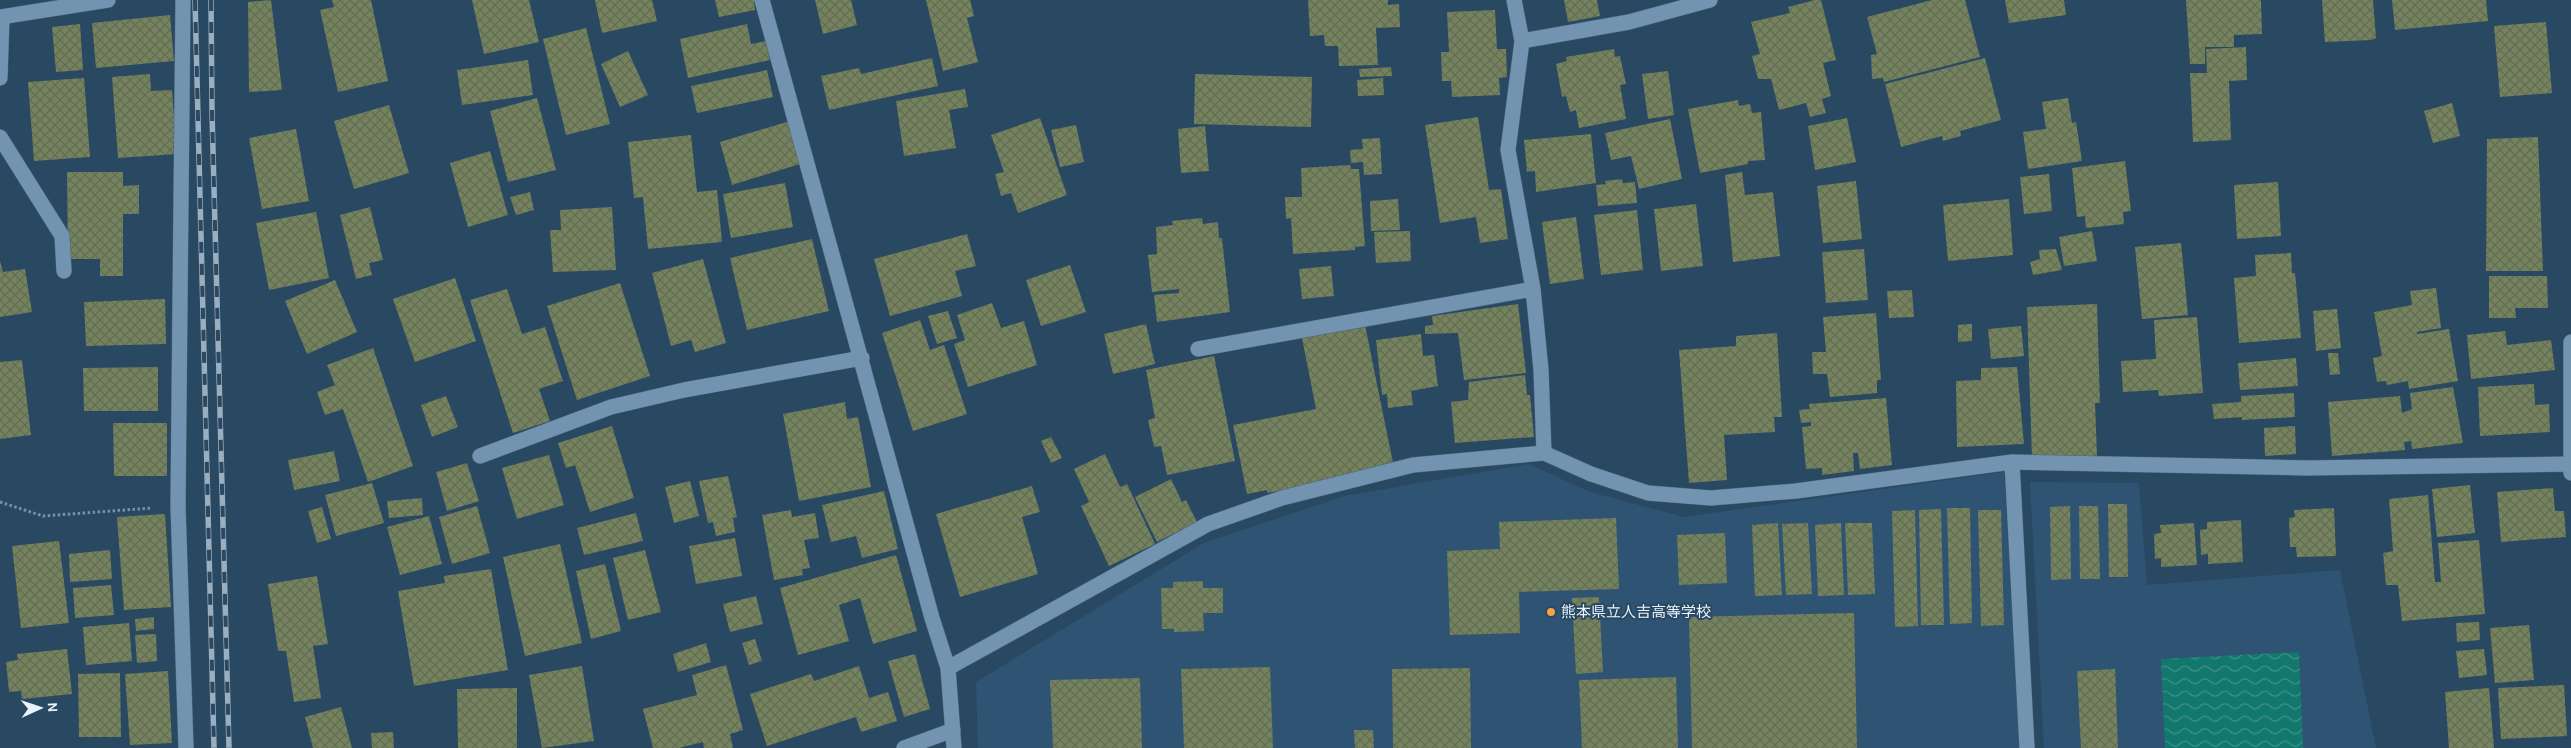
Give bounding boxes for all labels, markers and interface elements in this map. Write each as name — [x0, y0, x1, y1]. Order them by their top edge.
place label: 熊本県立人吉高等学校 — [1561, 603, 1711, 621]
marker: 熊本県立人吉高等学校 — [1545, 606, 1557, 618]
north arrow — [15, 683, 65, 733]
text: N — [44, 702, 61, 713]

